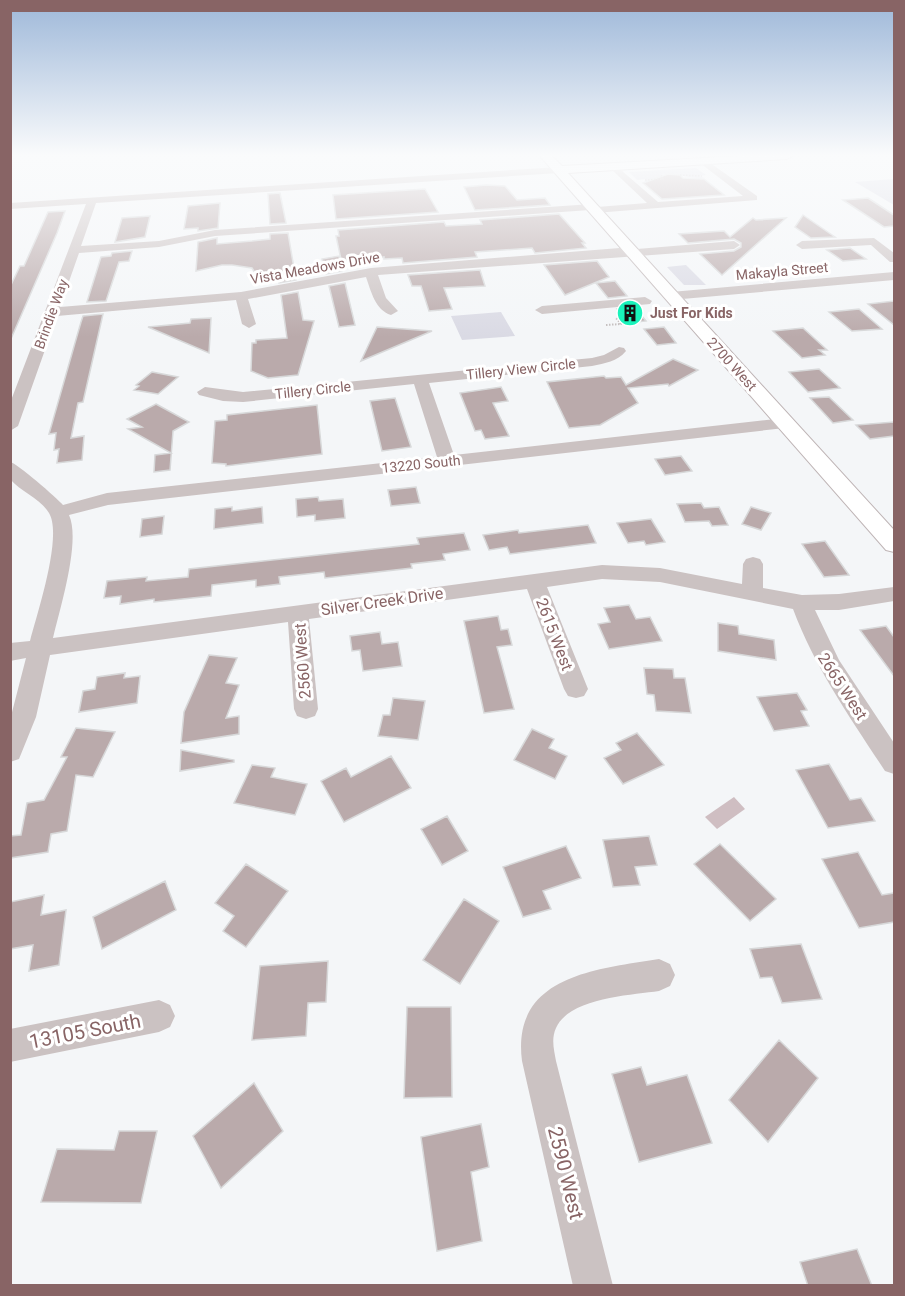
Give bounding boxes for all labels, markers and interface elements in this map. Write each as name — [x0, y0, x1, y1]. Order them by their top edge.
street label: Vista Meadows Drive — [249, 249, 381, 287]
street label: Makayla Street — [735, 259, 829, 283]
street label: Brindie Way — [31, 277, 71, 351]
building icon: Just For Kids — [615, 298, 645, 328]
place label: Just For Kids — [650, 305, 733, 321]
street label: 2700 West — [704, 334, 760, 394]
street label: Tillery View Circle — [465, 355, 577, 383]
street label: Tillery Circle — [274, 378, 352, 402]
street label: 13220 South — [381, 452, 461, 476]
street label: Silver Creek Drive — [320, 583, 445, 619]
street label: 2615 West — [532, 595, 577, 673]
street label: 2560 West — [290, 622, 315, 699]
street label: 2665 West — [814, 649, 871, 723]
street label: 13105 South — [27, 1008, 143, 1054]
street label: 2590 West — [543, 1124, 589, 1222]

